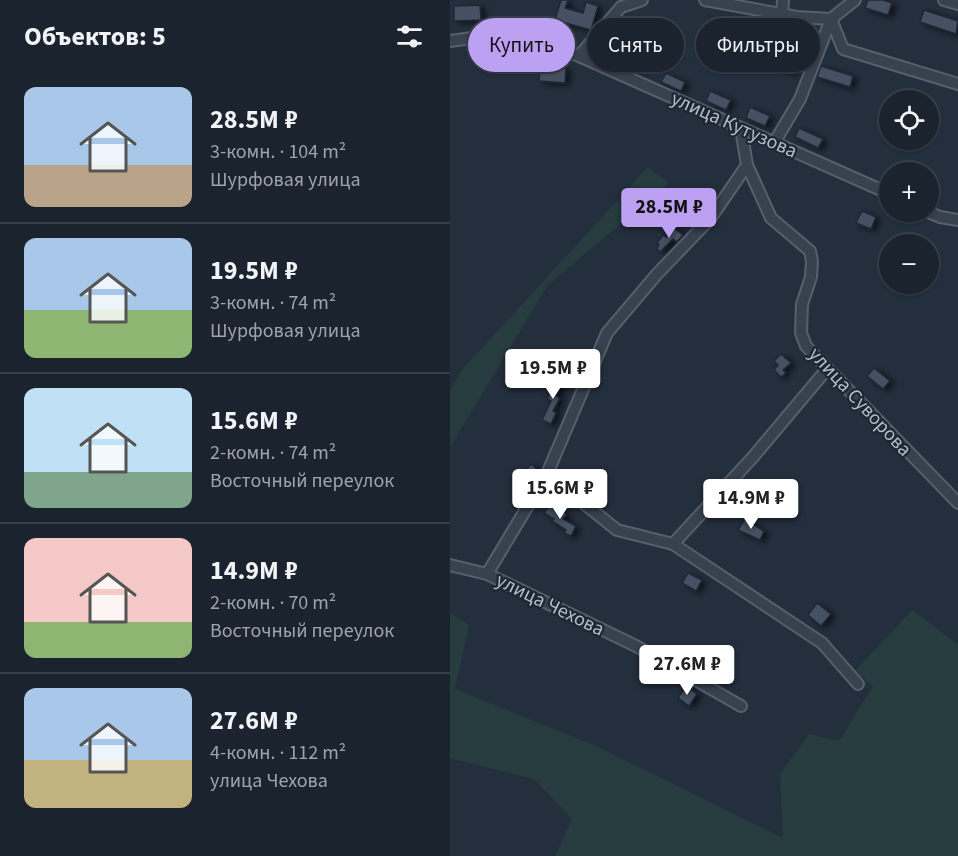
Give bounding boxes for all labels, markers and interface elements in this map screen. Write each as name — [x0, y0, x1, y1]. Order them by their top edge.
text: Объектов: 5 — [24, 18, 166, 55]
chip: Купить — [468, 18, 575, 72]
chip: Снять — [587, 18, 684, 72]
chip: Фильтры — [696, 18, 820, 72]
icon: filters — [393, 20, 426, 53]
street label: улица Кутузова — [666, 85, 802, 165]
map controls — [879, 90, 939, 294]
button: locate — [879, 90, 939, 150]
text: 28.5M ₽ — [210, 101, 298, 138]
icon: home — [72, 111, 144, 183]
text: 3-комн. · 104 m² — [210, 138, 346, 166]
button: + — [879, 162, 939, 222]
text: Шурфовая улица — [210, 166, 360, 194]
pin: 28.5M ₽ — [614, 188, 724, 239]
text: 28.5M ₽ — [635, 193, 703, 221]
button: − — [879, 234, 939, 294]
text: 19.5M ₽ — [210, 252, 298, 289]
icon: home — [72, 262, 144, 334]
text: 3-комн. · 74 m² — [210, 289, 336, 317]
text: Шурфовая улица — [210, 317, 360, 345]
street label: улица Суворова — [802, 341, 918, 463]
pin: 19.5M ₽ — [498, 349, 608, 400]
text: 19.5M ₽ — [519, 354, 587, 382]
text: 15.6M ₽ — [210, 402, 298, 439]
icon: home — [72, 412, 144, 484]
text: 2-комн. · 74 m² — [210, 439, 336, 467]
text: Восточный переулок — [210, 467, 394, 495]
pin: 15.6M ₽ — [505, 469, 615, 520]
text: 15.6M ₽ — [526, 474, 594, 502]
pin: 14.9M ₽ — [696, 479, 806, 530]
text: 14.9M ₽ — [717, 484, 785, 512]
text: 14.9M ₽ — [210, 552, 298, 589]
icon: home — [72, 562, 144, 634]
street label: улица Чехова — [491, 567, 609, 643]
text: 2-комн. · 70 m² — [210, 589, 336, 617]
text: Восточный переулок — [210, 617, 394, 645]
pin: 27.6M ₽ — [632, 645, 742, 696]
text: 27.6M ₽ — [653, 650, 721, 678]
text: 27.6M ₽ — [210, 702, 298, 739]
icon: home — [72, 712, 144, 784]
text: 4-комн. · 112 m² — [210, 739, 346, 767]
text: улица Чехова — [210, 767, 328, 795]

